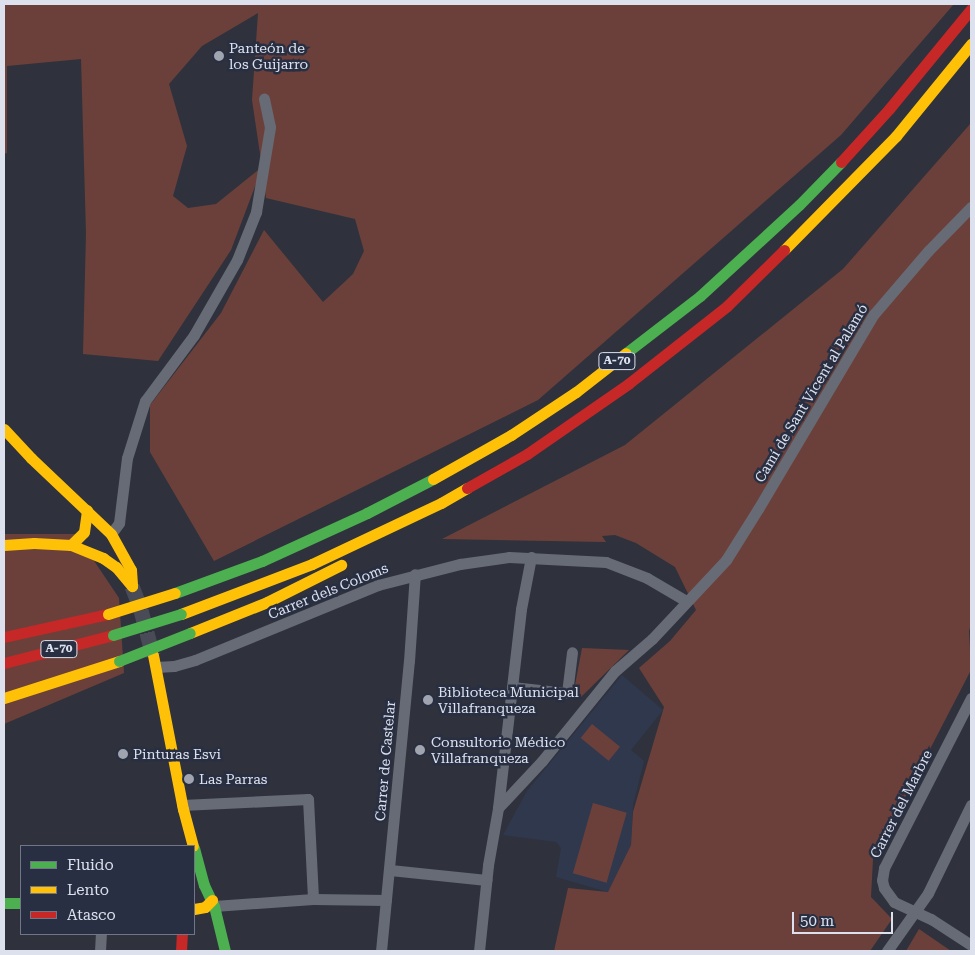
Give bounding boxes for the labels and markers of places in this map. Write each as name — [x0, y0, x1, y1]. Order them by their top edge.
place label: Panteón de los Guijarro — [229, 40, 308, 72]
marker: Panteón de los Guijarro — [213, 50, 225, 62]
place label: Biblioteca Municipal Villafranqueza — [438, 684, 579, 716]
marker: Biblioteca Municipal Villafranqueza — [422, 694, 434, 706]
place label: Consultorio Médico Villafranqueza — [431, 734, 565, 766]
marker: Consultorio Médico Villafranqueza — [413, 743, 427, 757]
place label: Pinturas Esvi — [133, 746, 221, 762]
marker: Pinturas Esvi — [117, 748, 129, 760]
place label: Las Parras — [199, 771, 267, 787]
marker: Las Parras — [183, 773, 195, 785]

